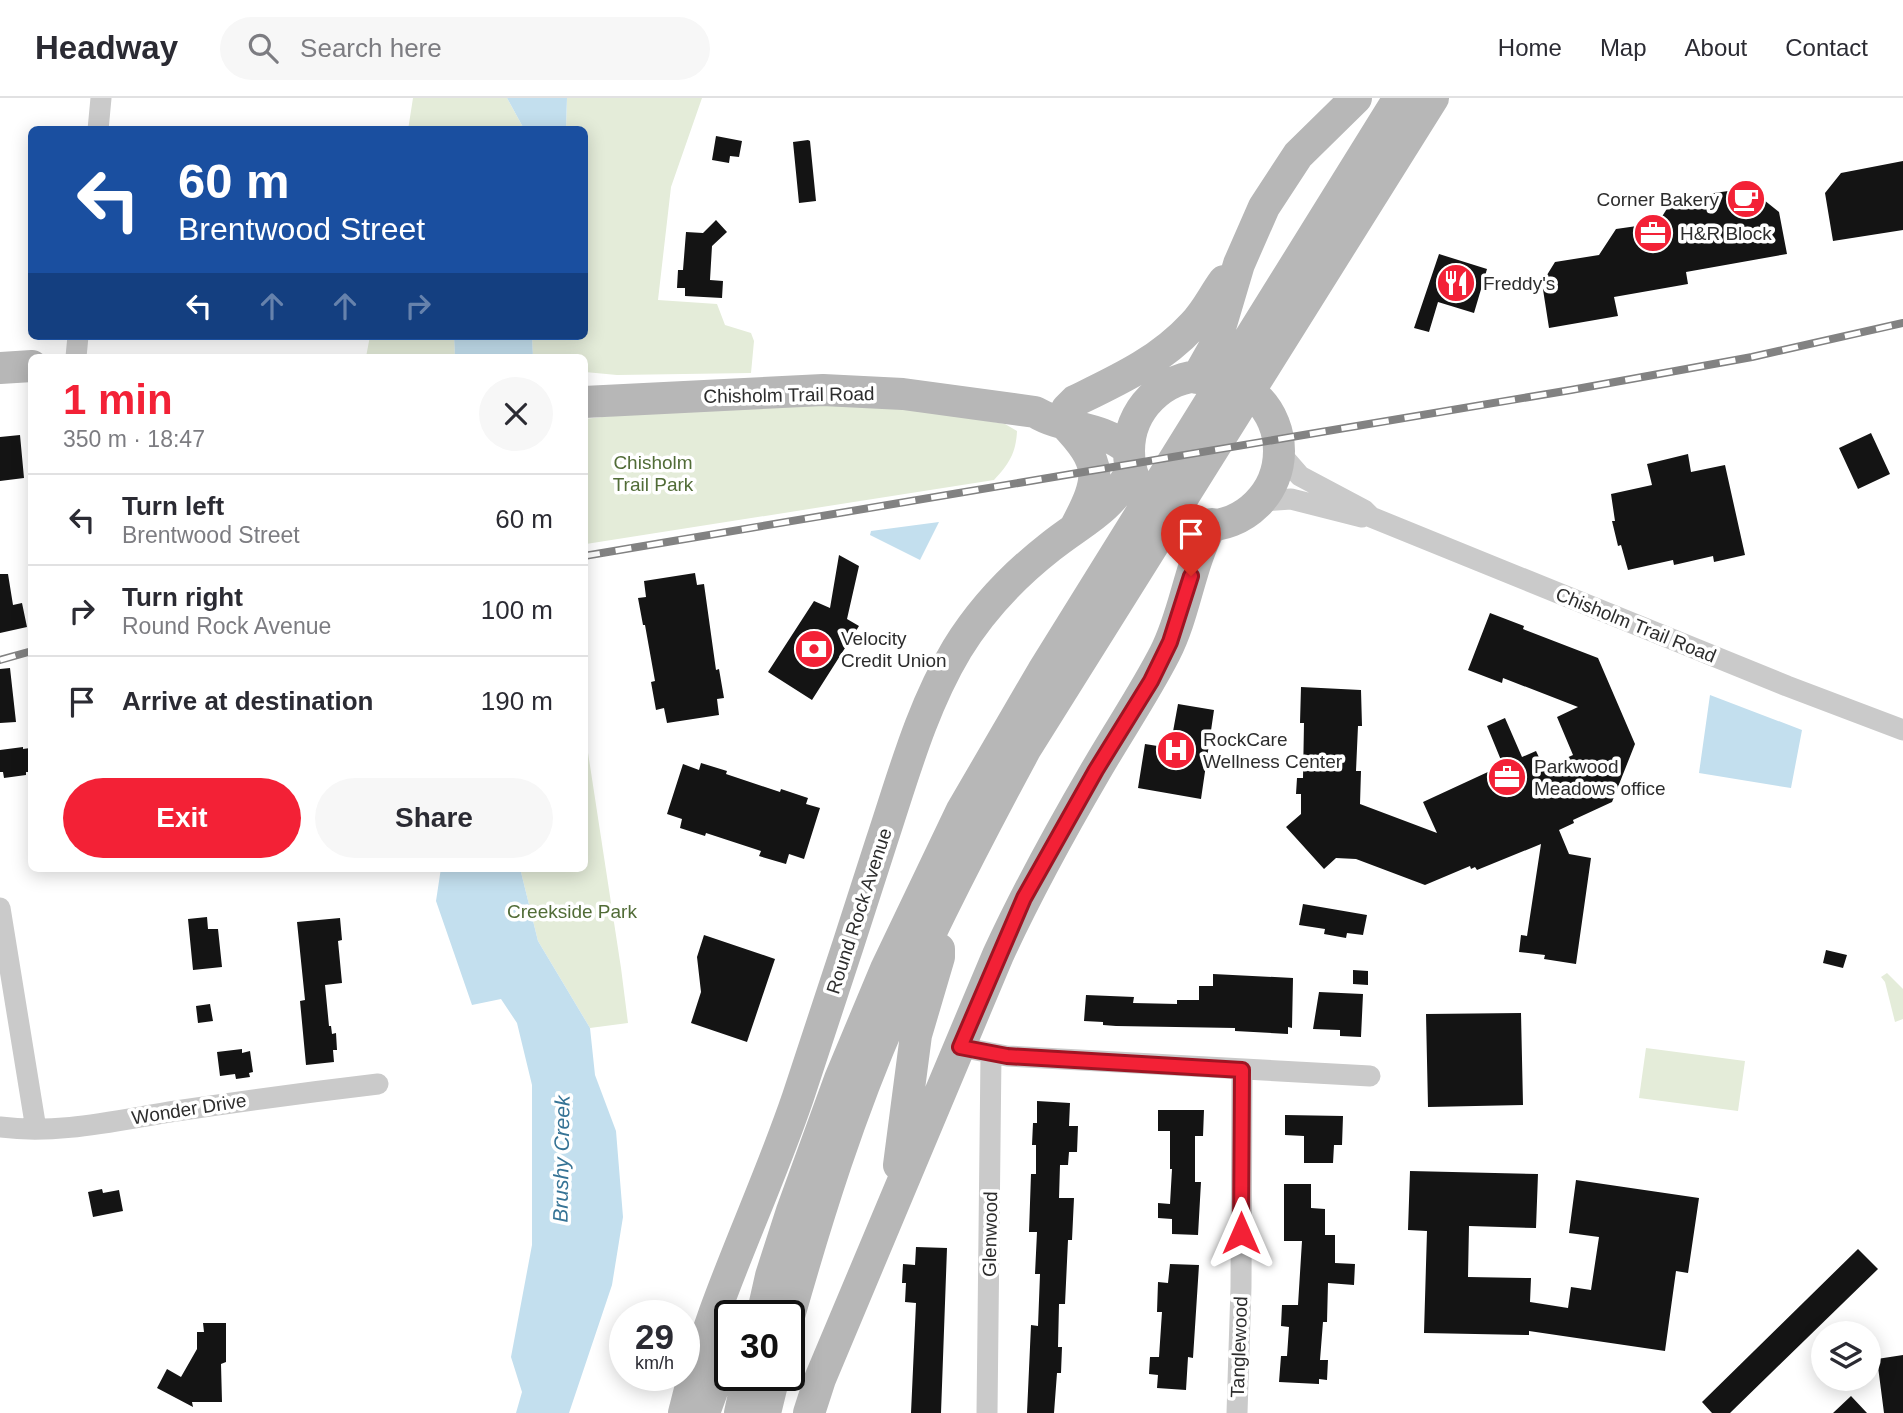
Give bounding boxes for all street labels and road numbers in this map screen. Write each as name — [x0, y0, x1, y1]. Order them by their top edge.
street label: Chisholm Trail Road — [703, 383, 875, 407]
street label: Chisholm Trail Road — [1553, 583, 1719, 667]
street label: Round Rock Avenue — [822, 826, 896, 996]
street label: Wonder Drive — [130, 1090, 248, 1128]
street label: Glenwood — [979, 1191, 1001, 1277]
street label: Tanglewood — [1227, 1296, 1251, 1398]

